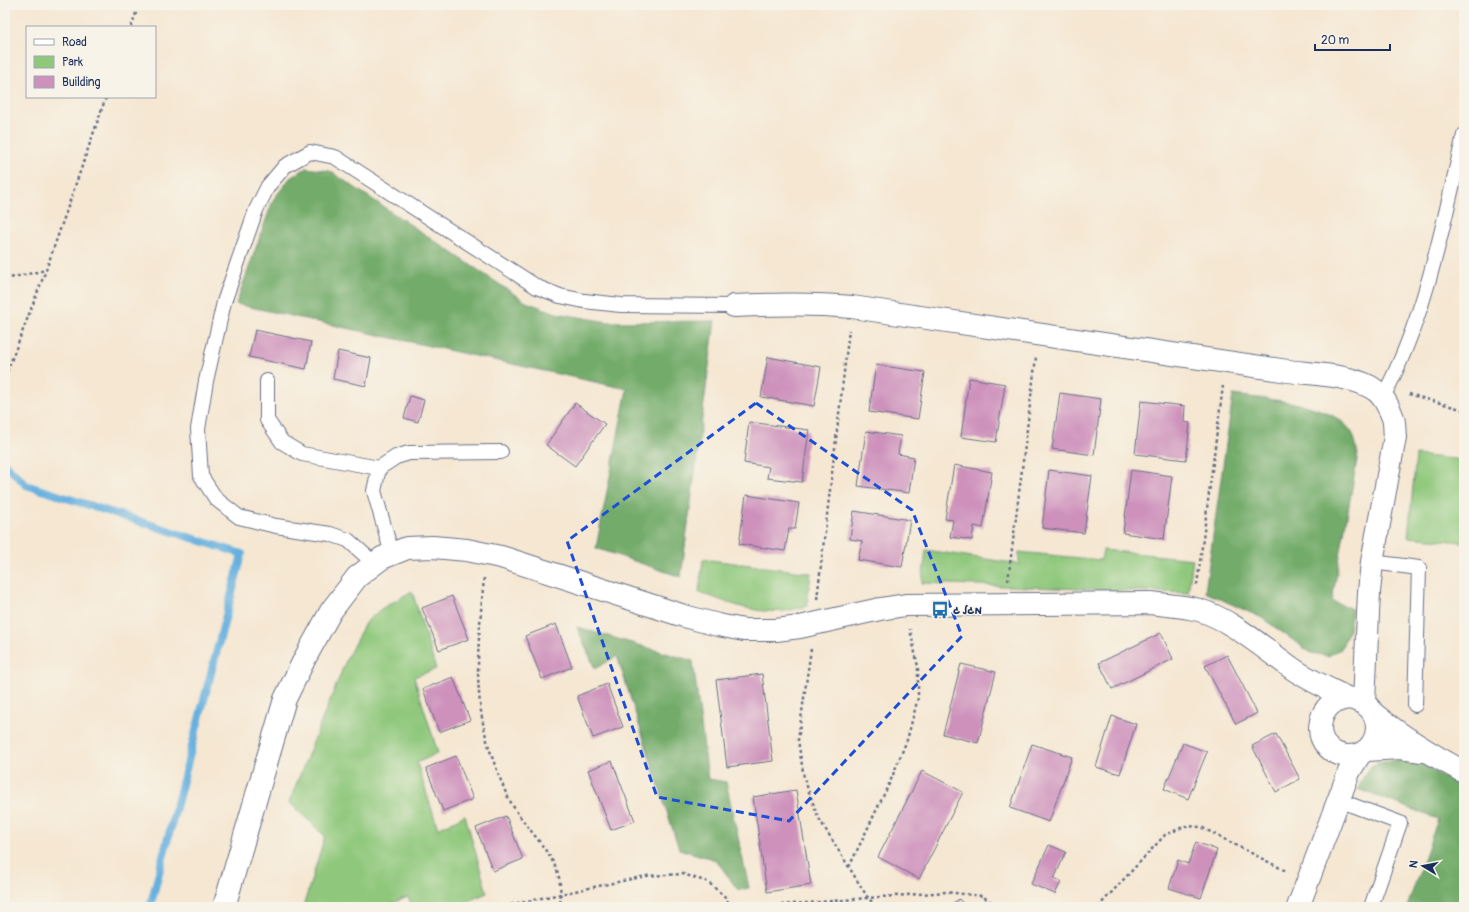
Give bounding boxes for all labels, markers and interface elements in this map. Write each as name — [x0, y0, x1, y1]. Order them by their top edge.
legend — [26, 26, 156, 98]
scale bar — [1315, 26, 1390, 52]
text: 20 m — [1321, 33, 1350, 48]
text: Road — [62, 35, 87, 50]
text: Park — [62, 55, 83, 70]
text: Building — [62, 75, 101, 90]
bus stop icon: מגל ג — [930, 600, 950, 620]
place label: מגל ג — [953, 604, 982, 617]
north arrow — [1403, 846, 1443, 886]
text: N — [1407, 859, 1421, 869]

